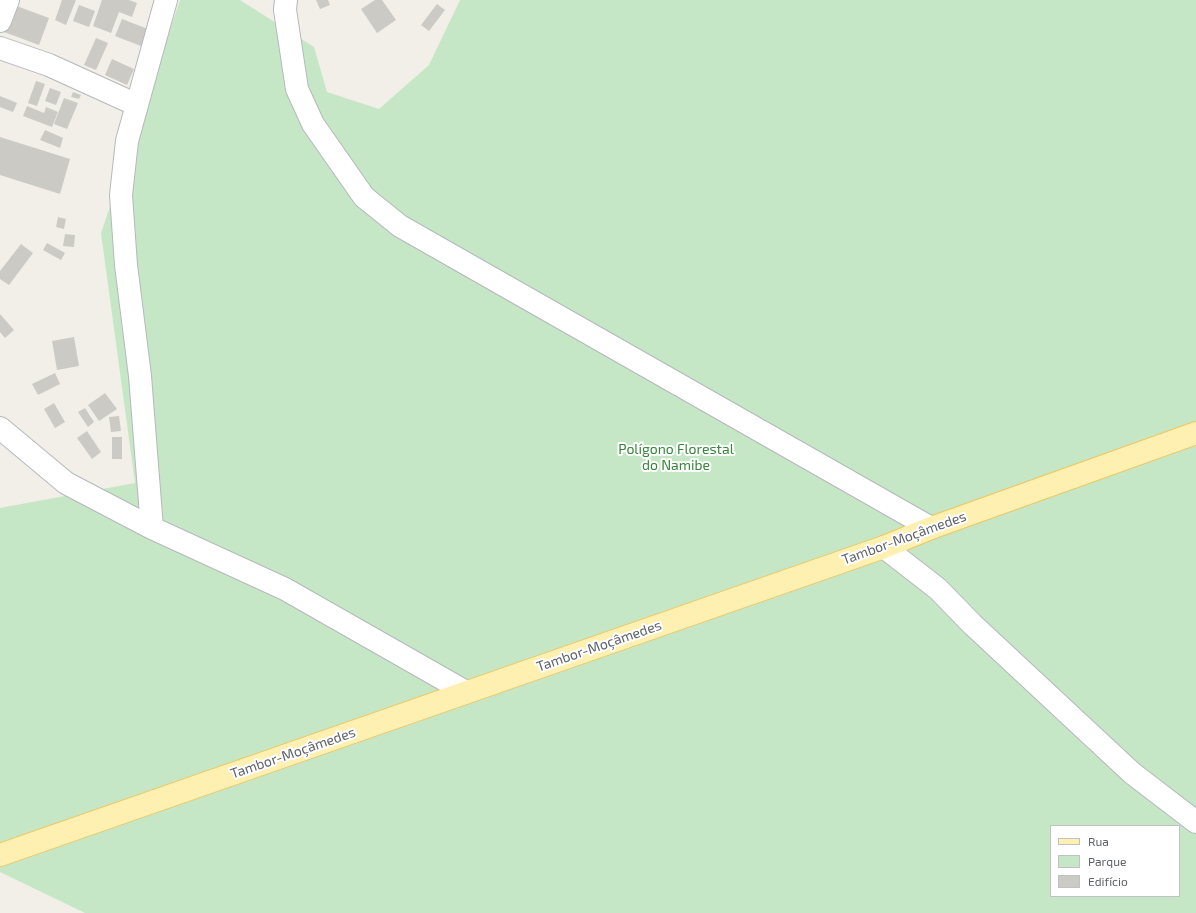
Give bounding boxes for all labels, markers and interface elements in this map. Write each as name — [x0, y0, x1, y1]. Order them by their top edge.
park label: Polígono Florestal do Namibe — [618, 441, 734, 474]
street label: Tambor-Moçâmedes — [840, 508, 968, 568]
street label: Tambor-Moçâmedes — [534, 617, 664, 675]
street label: Tambor-Moçâmedes — [228, 724, 358, 782]
legend — [1050, 825, 1180, 897]
text: Rua — [1088, 834, 1109, 848]
text: Parque — [1088, 854, 1126, 868]
text: Edifício — [1088, 874, 1128, 888]

